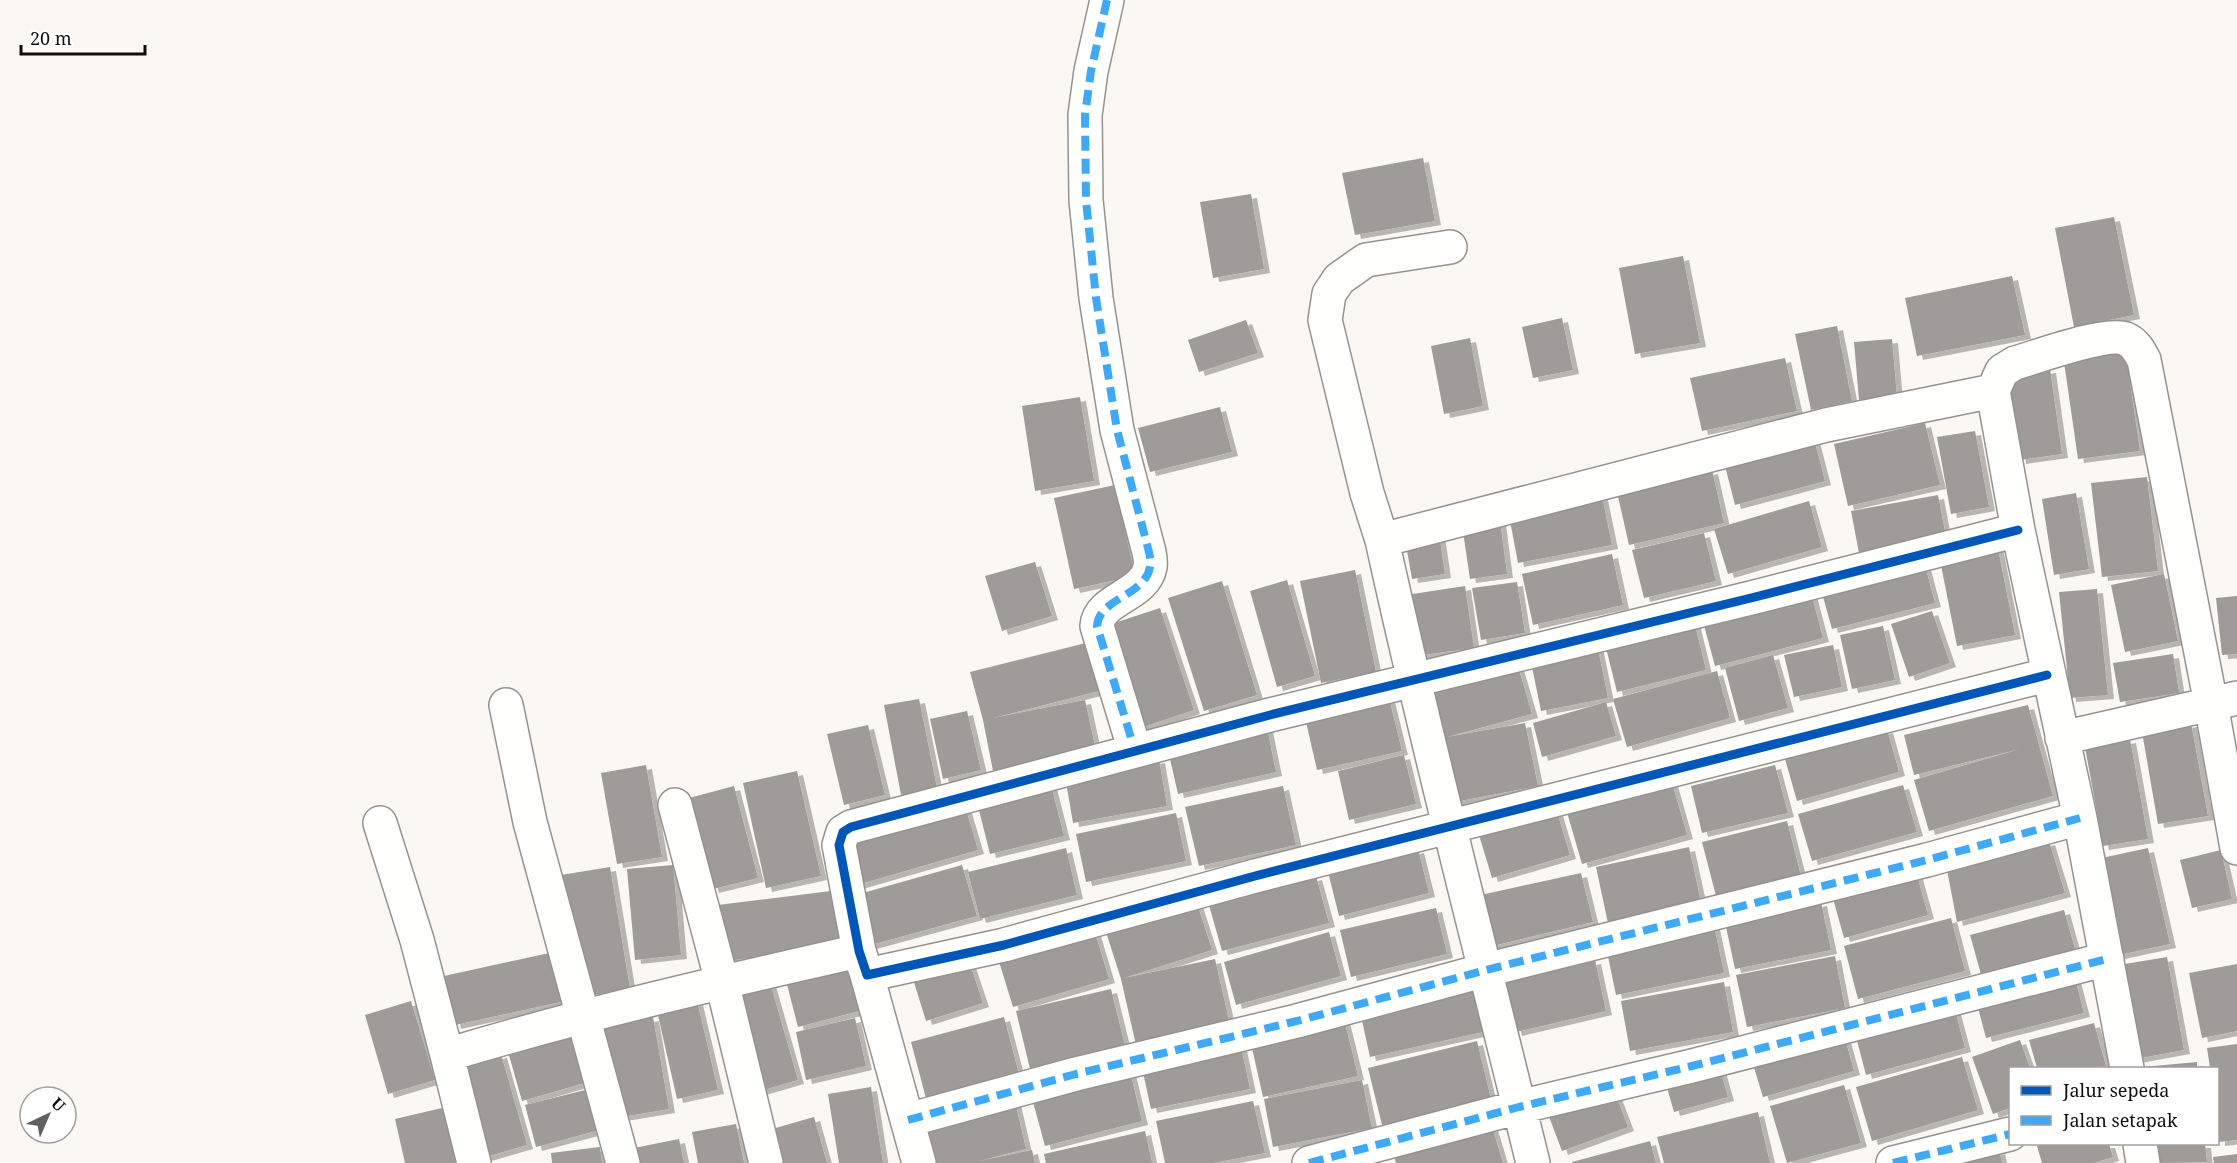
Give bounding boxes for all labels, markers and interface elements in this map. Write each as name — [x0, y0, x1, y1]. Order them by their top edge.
scale bar — [21, 18, 146, 56]
text: 20 m — [30, 26, 72, 50]
legend — [2009, 1067, 2219, 1145]
text: Jalur sepeda — [2062, 1078, 2169, 1102]
north arrow — [18, 1085, 78, 1145]
text: U — [46, 1092, 70, 1116]
text: Jalan setapak — [2062, 1108, 2178, 1132]

